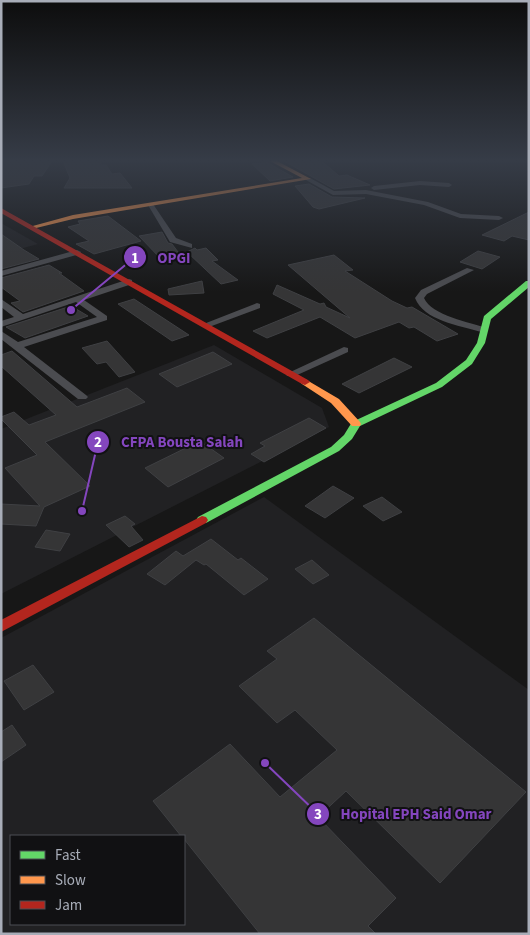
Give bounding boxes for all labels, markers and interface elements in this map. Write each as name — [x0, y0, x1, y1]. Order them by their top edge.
callout: OPGI — [122, 242, 200, 272]
text: 1 — [131, 248, 139, 269]
text: OPGI — [157, 248, 191, 269]
callout: CFPA Bousta Salah — [86, 427, 253, 457]
text: 2 — [94, 432, 102, 453]
text: CFPA Bousta Salah — [121, 432, 243, 453]
callout: Hopital EPH Said Omar — [305, 799, 501, 829]
text: 3 — [314, 804, 322, 825]
text: Hopital EPH Said Omar — [340, 804, 492, 825]
legend — [10, 835, 185, 925]
text: Fast — [55, 845, 81, 866]
text: Slow — [55, 870, 86, 891]
text: Jam — [55, 895, 82, 916]

